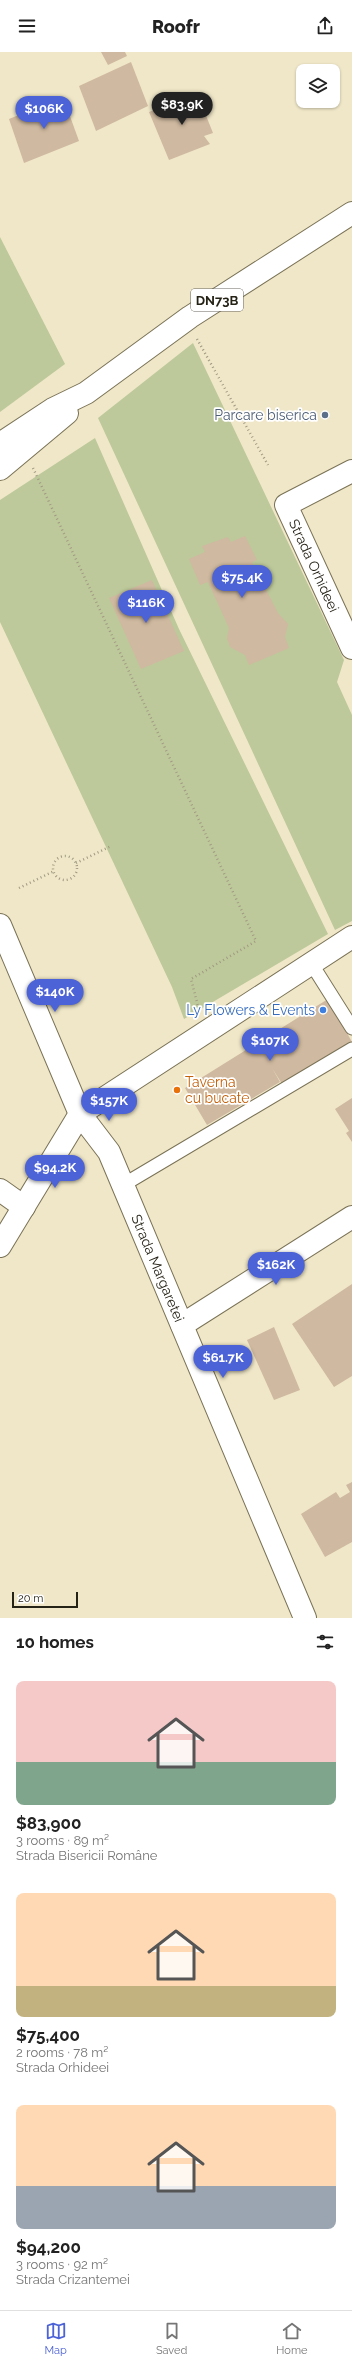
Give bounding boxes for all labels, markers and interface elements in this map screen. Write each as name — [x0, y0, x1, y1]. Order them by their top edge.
icon: menu — [16, 15, 38, 37]
icon: share — [314, 15, 336, 37]
text: Roofr — [152, 16, 200, 37]
map controls — [296, 64, 340, 108]
button: layers — [296, 64, 340, 108]
pin: $83.9K — [149, 92, 215, 126]
pin: $106K — [16, 96, 72, 130]
text: $83.9K — [161, 97, 203, 112]
text: $106K — [24, 101, 64, 116]
road number: DN73B — [191, 289, 243, 311]
place label: Parcare biserica — [214, 407, 317, 423]
marker: Parcare biserica — [320, 410, 330, 420]
street label: Strada Orhideei — [286, 517, 342, 615]
pin: $75.4K — [209, 565, 275, 599]
text: $75.4K — [221, 570, 263, 585]
pin: $116K — [118, 590, 174, 624]
text: $116K — [127, 595, 165, 610]
pin: $140K — [27, 979, 83, 1013]
text: $140K — [36, 984, 74, 999]
place label: Ly Flowers & Events — [186, 1002, 315, 1018]
marker: Ly Flowers & Events — [318, 1005, 328, 1015]
pin: $107K — [242, 1028, 298, 1062]
text: $107K — [251, 1033, 289, 1048]
place label: Taverna cu bucate — [185, 1074, 250, 1106]
marker: Taverna cu bucate — [172, 1085, 182, 1095]
pin: $157K — [81, 1088, 137, 1122]
text: $157K — [90, 1093, 128, 1108]
pin: $94.2K — [22, 1155, 88, 1189]
text: $94.2K — [34, 1160, 76, 1175]
street label: Strada Margaretei — [128, 1212, 188, 1324]
pin: $162K — [248, 1252, 304, 1286]
text: $162K — [257, 1257, 295, 1272]
pin: $61.7K — [190, 1345, 256, 1379]
text: $61.7K — [202, 1350, 244, 1365]
scale bar — [12, 1590, 78, 1609]
text: 20 m — [18, 1592, 43, 1605]
icon: filters — [314, 1631, 336, 1653]
text: 10 homes — [16, 1632, 94, 1652]
icon: home — [140, 1707, 212, 1779]
text: $83,900 — [16, 1813, 81, 1833]
text: 3 rooms · 89 m² — [16, 1833, 109, 1848]
text: Strada Bisericii Române — [16, 1848, 157, 1863]
icon: home — [140, 1919, 212, 1991]
text: $75,400 — [16, 2025, 80, 2045]
text: 2 rooms · 78 m² — [16, 2045, 108, 2060]
text: Strada Orhideei — [16, 2060, 109, 2075]
icon: home — [140, 2131, 212, 2203]
text: $94,200 — [16, 2237, 81, 2257]
text: 3 rooms · 92 m² — [16, 2257, 108, 2272]
text: Strada Crizantemei — [16, 2272, 130, 2287]
tab: Map — [45, 2320, 67, 2357]
tab: Saved — [156, 2320, 187, 2357]
tab: Home — [276, 2320, 307, 2357]

